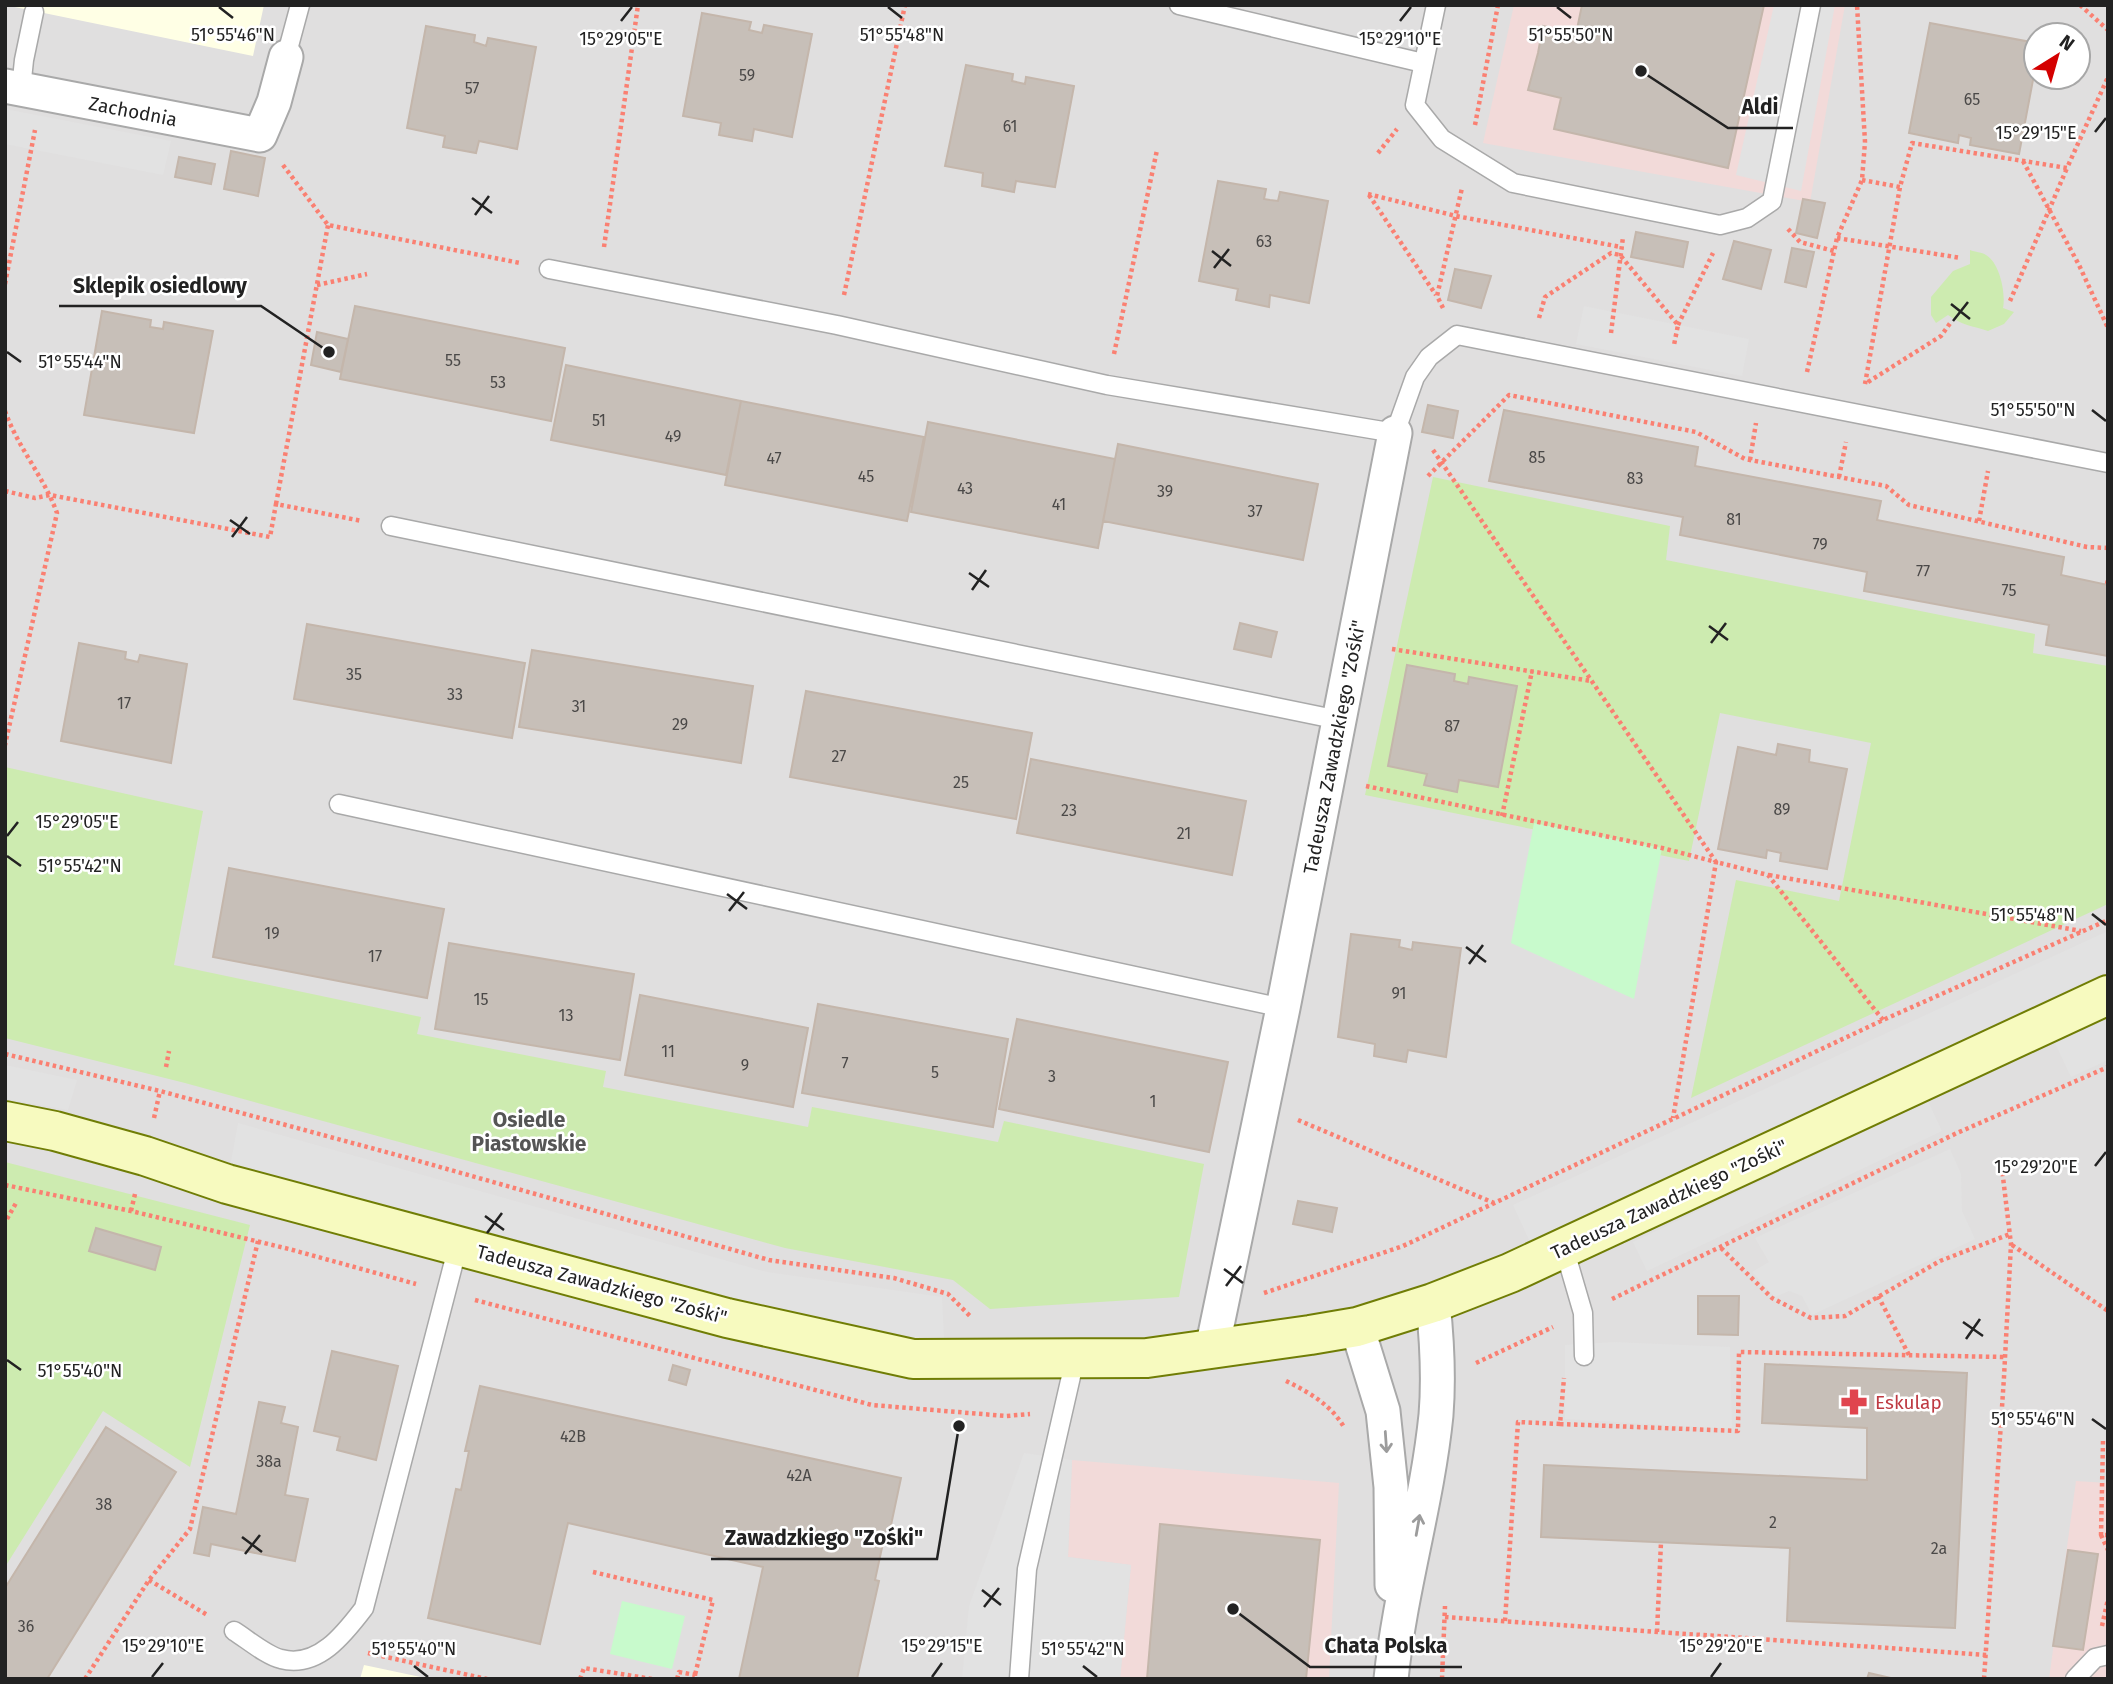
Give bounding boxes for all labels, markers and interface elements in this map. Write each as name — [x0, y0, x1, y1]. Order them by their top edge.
north arrow — [2022, 21, 2092, 91]
text: 51°55'46"N — [191, 24, 275, 46]
text: 51°55'48"N — [860, 24, 944, 46]
text: 51°55'50"N — [1528, 24, 1614, 46]
text: 15°29'05"E — [579, 28, 663, 50]
text: 15°29'10"E — [1359, 28, 1441, 50]
text: N — [2055, 30, 2079, 56]
house number: 59 — [739, 66, 755, 85]
house number: 57 — [465, 79, 479, 98]
callout: Aldi — [1728, 86, 1793, 128]
house number: 65 — [1964, 90, 1980, 109]
street label: Zachodnia — [87, 92, 179, 131]
text: Aldi — [1740, 94, 1779, 120]
house number: 61 — [1003, 117, 1017, 136]
text: 15°29'15"E — [1995, 122, 2077, 144]
house number: 63 — [1256, 232, 1272, 251]
callout: Sklepik osiedlowy — [59, 264, 261, 306]
text: Sklepik osiedlowy — [73, 273, 247, 299]
text: 51°55'44"N — [38, 351, 122, 373]
house number: 55 — [445, 351, 461, 370]
house number: 53 — [490, 373, 506, 392]
text: 51°55'50"N — [1990, 399, 2076, 421]
house number: 51 — [592, 411, 606, 430]
house number: 49 — [665, 427, 681, 446]
house number: 85 — [1529, 448, 1545, 467]
house number: 47 — [766, 449, 782, 468]
house number: 45 — [858, 467, 874, 486]
house number: 83 — [1627, 469, 1643, 488]
house number: 43 — [957, 479, 973, 498]
house number: 39 — [1157, 482, 1173, 501]
house number: 41 — [1052, 495, 1066, 514]
house number: 37 — [1247, 502, 1263, 521]
house number: 81 — [1726, 510, 1742, 529]
house number: 79 — [1812, 535, 1828, 554]
house number: 77 — [1916, 562, 1930, 581]
house number: 75 — [2002, 581, 2016, 600]
street label: Tadeusza Zawadzkiego "Zośki" — [1299, 618, 1370, 876]
house number: 35 — [346, 665, 362, 684]
house number: 33 — [447, 685, 463, 704]
house number: 17 — [117, 694, 131, 713]
house number: 31 — [572, 697, 586, 716]
house number: 29 — [672, 715, 688, 734]
house number: 87 — [1444, 717, 1460, 736]
house number: 27 — [832, 747, 846, 766]
house number: 25 — [953, 773, 969, 792]
house number: 89 — [1774, 800, 1790, 819]
house number: 23 — [1061, 801, 1077, 820]
text: 15°29'05"E — [35, 811, 119, 833]
house number: 21 — [1177, 824, 1191, 843]
text: 51°55'42"N — [38, 855, 122, 877]
text: 51°55'48"N — [1991, 904, 2075, 926]
house number: 19 — [264, 924, 280, 943]
house number: 17 — [368, 947, 382, 966]
house number: 91 — [1391, 984, 1407, 1003]
house number: 15 — [474, 990, 488, 1009]
house number: 13 — [559, 1006, 573, 1025]
house number: 11 — [661, 1042, 675, 1061]
house number: 7 — [841, 1054, 849, 1073]
house number: 9 — [741, 1056, 749, 1075]
house number: 5 — [931, 1063, 939, 1082]
house number: 3 — [1048, 1067, 1056, 1086]
house number: 1 — [1150, 1092, 1156, 1111]
district label: Osiedle Piastowskie — [472, 1107, 587, 1157]
street label: Tadeusza Zawadzkiego "Zośki" — [1547, 1134, 1791, 1264]
text: 15°29'20"E — [1994, 1156, 2078, 1178]
street label: Tadeusza Zawadzkiego "Zośki" — [474, 1240, 730, 1329]
text: 51°55'40"N — [38, 1360, 122, 1382]
pharmacy icon: Eskulap — [1839, 1387, 1869, 1417]
place label: Eskulap — [1875, 1391, 1942, 1414]
text: 51°55'46"N — [1991, 1408, 2075, 1430]
house number: 42B — [560, 1427, 586, 1446]
one-way arrow — [1380, 1430, 1393, 1453]
house number: 38a — [256, 1452, 282, 1471]
house number: 42A — [786, 1466, 812, 1485]
house number: 38 — [96, 1495, 113, 1514]
house number: 2 — [1769, 1513, 1777, 1532]
one-way arrow — [1412, 1514, 1425, 1537]
callout: Zawadzkiego "Zośki" — [711, 1517, 937, 1559]
text: Zawadzkiego "Zośki" — [725, 1525, 923, 1551]
house number: 2a — [1931, 1539, 1947, 1558]
house number: 36 — [18, 1617, 34, 1636]
callout: Chata Polska — [1310, 1625, 1462, 1667]
text: Chata Polska — [1324, 1633, 1448, 1659]
text: 15°29'10"E — [122, 1635, 204, 1657]
text: 15°29'15"E — [901, 1635, 983, 1657]
text: 15°29'20"E — [1679, 1635, 1763, 1657]
text: 51°55'40"N — [372, 1638, 456, 1660]
text: 51°55'42"N — [1041, 1638, 1125, 1660]

